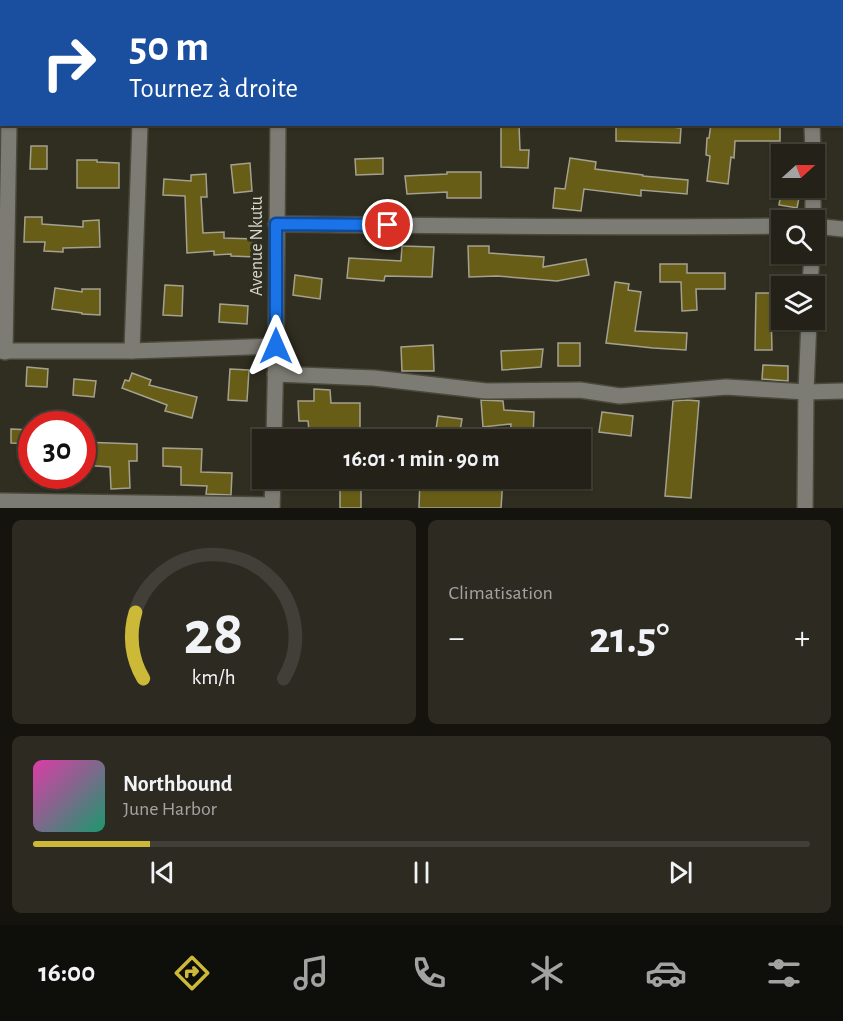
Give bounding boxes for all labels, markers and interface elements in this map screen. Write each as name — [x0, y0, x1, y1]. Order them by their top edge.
icon: right — [30, 24, 108, 102]
text: 50 m — [129, 26, 209, 68]
text: Tournez à droite — [129, 75, 298, 102]
north arrow — [771, 144, 825, 198]
map controls — [771, 144, 825, 330]
street label: Avenue Nkutu — [248, 196, 266, 296]
pin — [362, 199, 413, 250]
icon: arrive — [371, 208, 404, 241]
button: search — [771, 210, 825, 264]
button: layers — [771, 276, 825, 330]
position arrow — [244, 314, 308, 378]
speed limit sign: 30 — [18, 411, 96, 489]
text: 16:01 · 1 min · 90 m — [344, 448, 499, 470]
text: Climatisation — [449, 583, 553, 603]
text: 28 — [184, 603, 244, 665]
text: 21.5° — [589, 616, 669, 661]
text: − — [449, 622, 464, 655]
text: + — [794, 622, 810, 655]
text: km/h — [192, 667, 236, 688]
text: Northbound — [123, 773, 232, 795]
text: June Harbor — [123, 799, 217, 819]
icon: previous — [146, 856, 179, 889]
icon: pause — [405, 856, 438, 889]
icon: next — [664, 856, 697, 889]
icon: directions — [171, 952, 213, 994]
icon: music — [290, 952, 332, 994]
icon: phone — [408, 952, 450, 994]
icon: climate — [526, 952, 568, 994]
icon: car — [645, 952, 687, 994]
icon: filters — [763, 952, 805, 994]
text: 16:00 — [38, 959, 95, 986]

